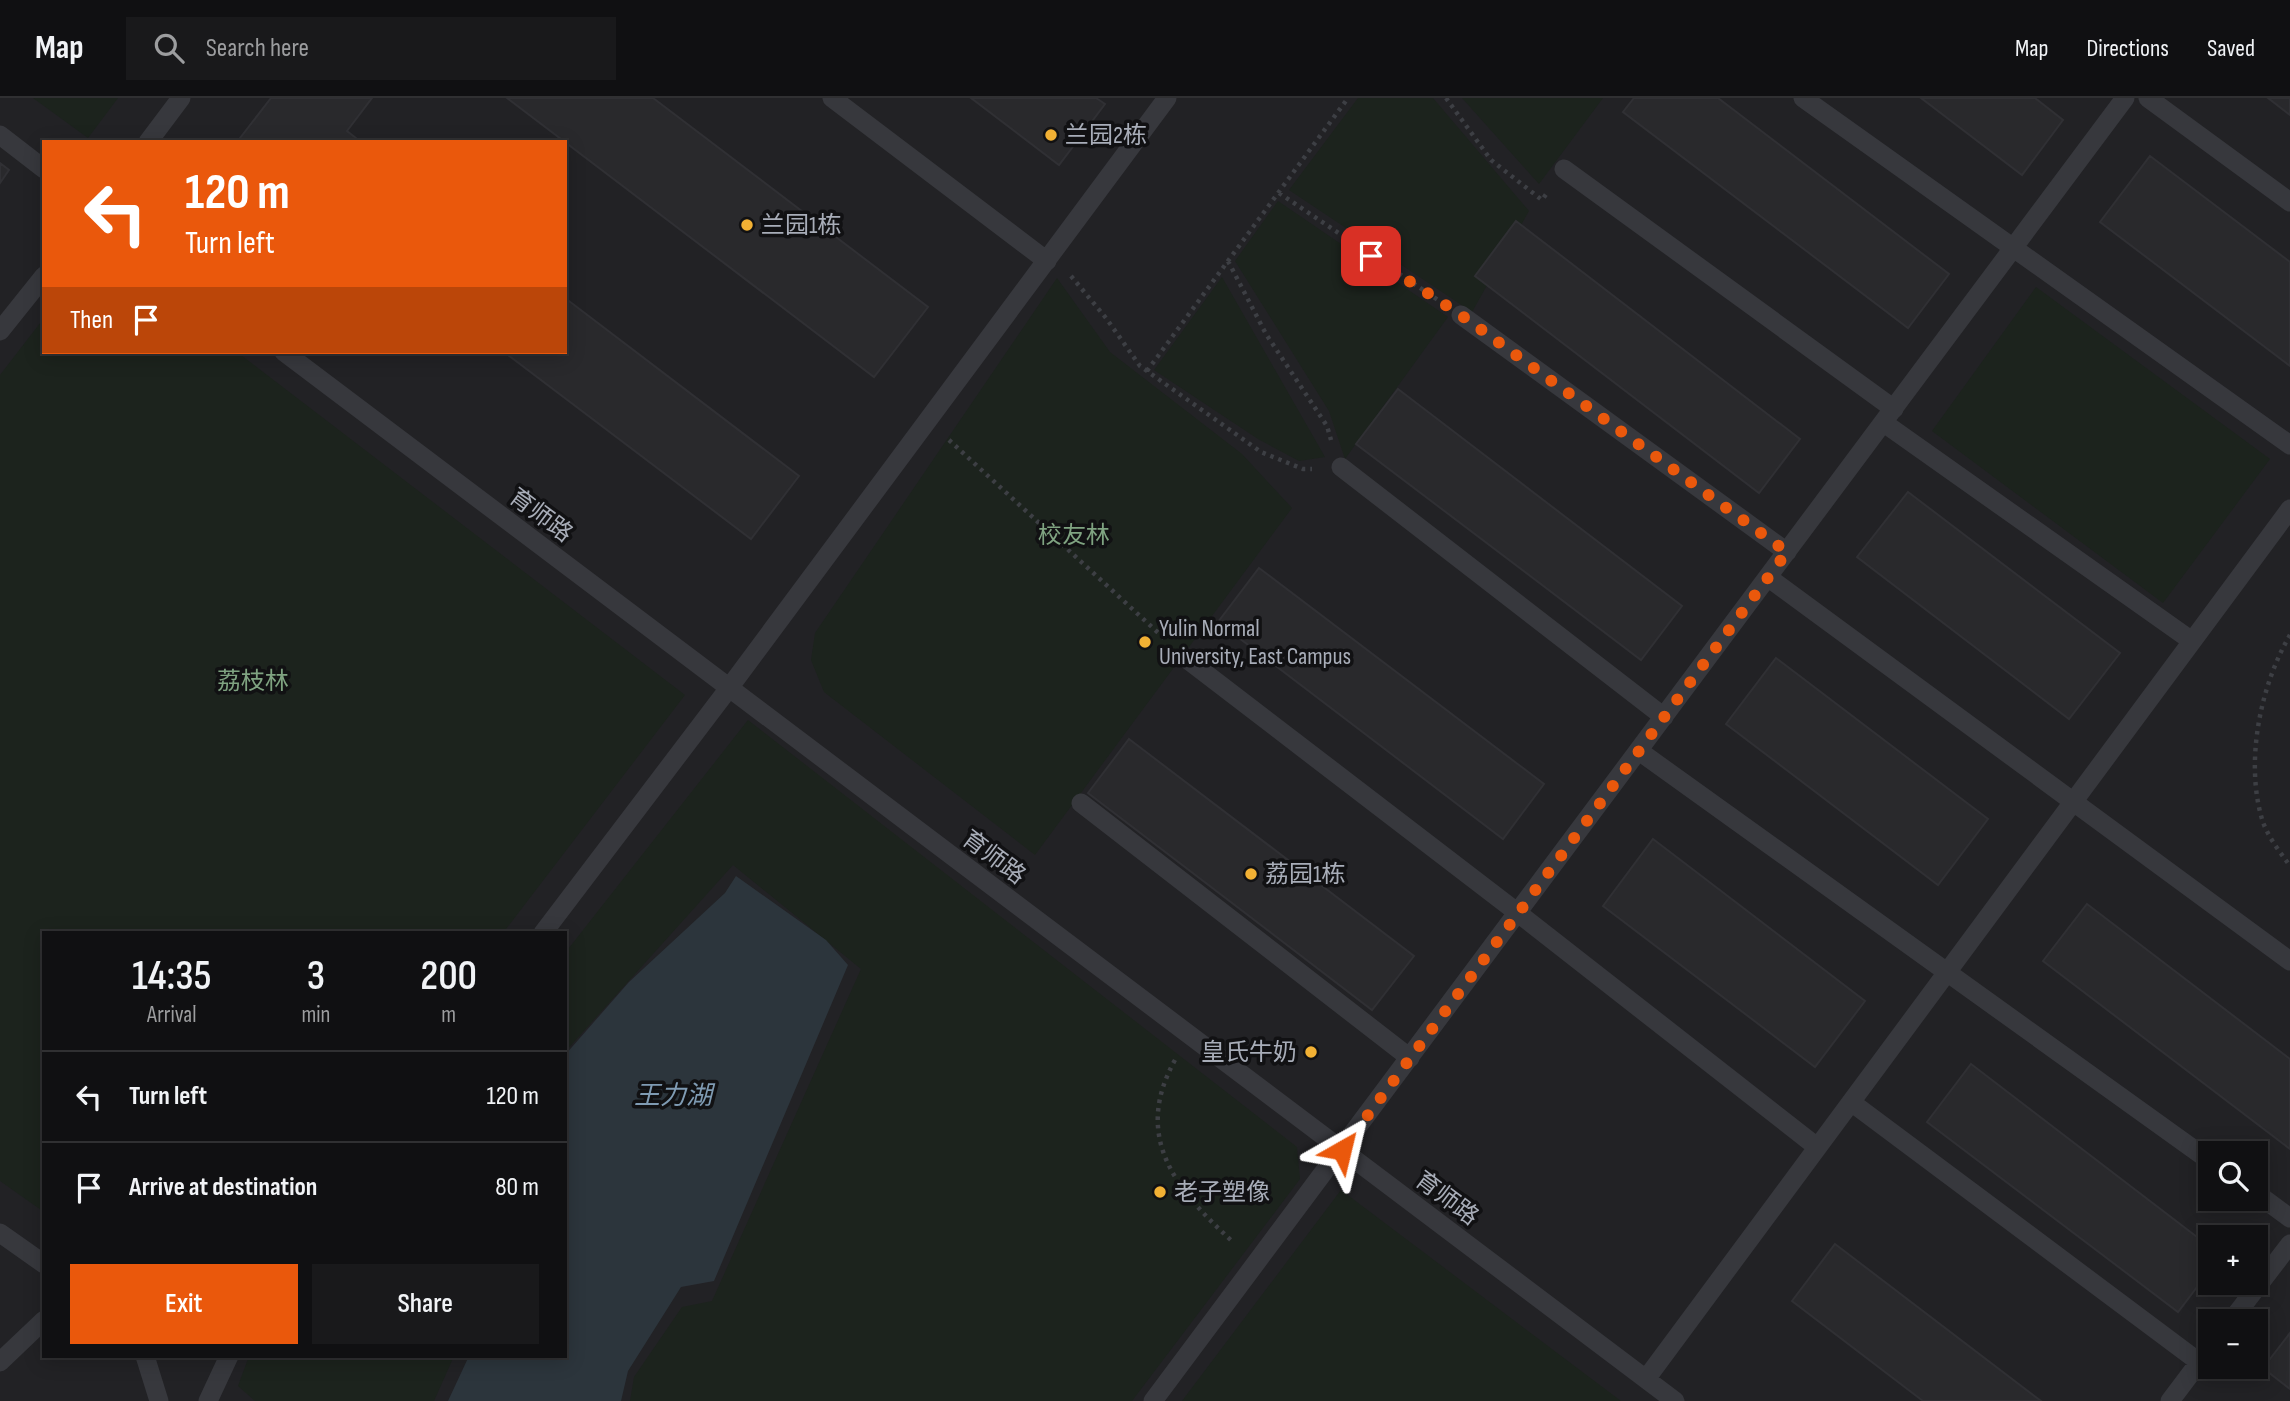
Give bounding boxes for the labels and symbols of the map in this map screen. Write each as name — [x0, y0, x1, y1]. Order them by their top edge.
place label: 兰园2栋 — [1065, 121, 1147, 150]
marker: 兰园2栋 — [1043, 127, 1059, 143]
place label: 兰园1栋 — [761, 211, 841, 240]
marker: 兰园1栋 — [739, 217, 755, 233]
pin — [1341, 226, 1401, 286]
street label: 育师路 — [503, 482, 578, 549]
park label: 校友林 — [1038, 521, 1110, 550]
place label: Yulin Normal University, East Campus — [1159, 614, 1351, 671]
marker: Yulin Normal University, East Campus — [1137, 634, 1153, 650]
park label: 荔枝林 — [217, 667, 289, 696]
street label: 育师路 — [956, 824, 1031, 891]
place label: 荔园1栋 — [1265, 860, 1345, 889]
marker: 荔园1栋 — [1243, 866, 1259, 882]
place label: 皇氏牛奶 — [1201, 1038, 1297, 1067]
marker: 皇氏牛奶 — [1303, 1044, 1319, 1060]
water label: 王力湖 — [634, 1081, 716, 1112]
position arrow — [1305, 1113, 1379, 1187]
street label: 育师路 — [1409, 1165, 1484, 1232]
place label: 老子塑像 — [1174, 1178, 1270, 1207]
marker: 老子塑像 — [1152, 1184, 1168, 1200]

